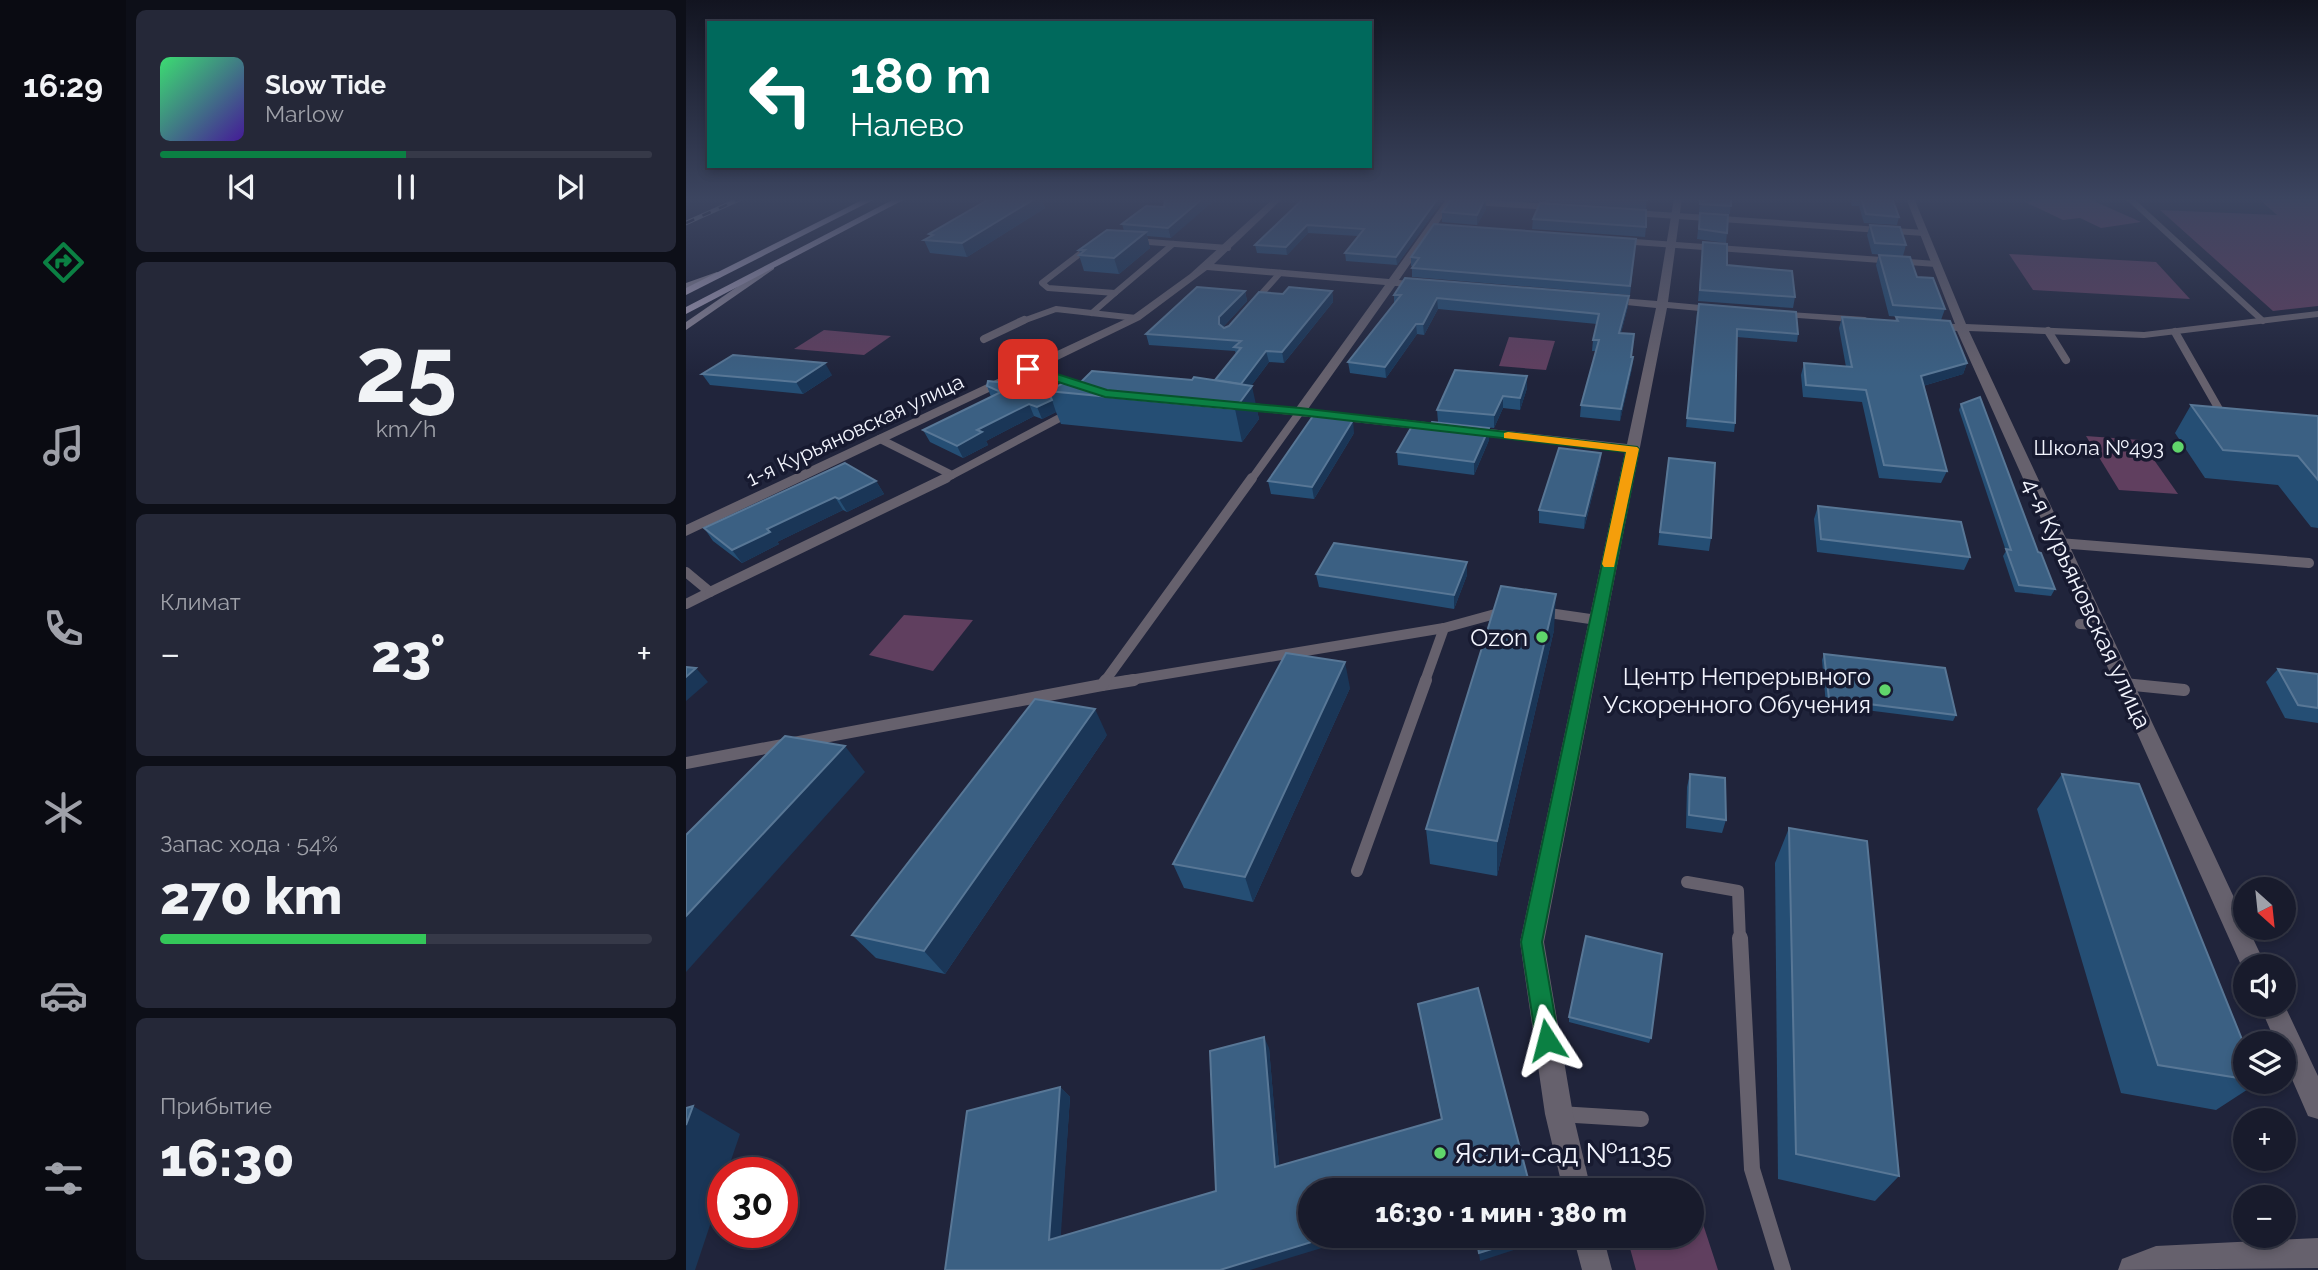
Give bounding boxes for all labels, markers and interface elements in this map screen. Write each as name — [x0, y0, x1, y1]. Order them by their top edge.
text: 180 m — [850, 47, 991, 104]
icon: left — [735, 49, 826, 140]
text: 16:29 — [23, 67, 103, 104]
text: Slow Tide — [265, 70, 386, 100]
text: Marlow — [265, 100, 344, 127]
text: Налево — [850, 106, 964, 143]
icon: previous — [223, 168, 261, 206]
icon: pause — [387, 168, 425, 206]
icon: next — [551, 168, 589, 206]
icon: directions — [39, 238, 88, 287]
text: 25 — [355, 316, 457, 423]
pin — [998, 339, 1058, 399]
icon: arrive — [1009, 350, 1047, 388]
street label: 1-я Курьяновская улица — [742, 369, 968, 491]
text: km/h — [376, 415, 436, 442]
icon: music — [39, 421, 88, 470]
place label: Школа №493 — [2034, 435, 2164, 460]
marker: Школа №493 — [2170, 439, 2186, 455]
street label: 4-я Курьяновская улица — [2016, 473, 2158, 733]
text: Климат — [160, 588, 241, 615]
icon: phone — [39, 604, 88, 653]
text: 23° — [371, 623, 445, 684]
place label: Ozon — [1470, 623, 1528, 652]
marker: Ozon — [1534, 629, 1550, 645]
text: − — [160, 631, 180, 676]
text: + — [636, 631, 652, 676]
place label: Центр Непрерывного Ускоренного Обучения — [1603, 662, 1871, 719]
marker: Центр Непрерывного Ускоренного Обучения — [1877, 682, 1893, 698]
icon: climate — [39, 788, 88, 837]
text: Запас хода · 54% — [160, 830, 338, 857]
text: 270 km — [160, 865, 342, 926]
north arrow — [2233, 877, 2296, 940]
map controls — [2233, 877, 2296, 1248]
button: sound — [2233, 954, 2296, 1017]
icon: car — [39, 971, 88, 1020]
position arrow — [1510, 1003, 1584, 1077]
button: layers — [2233, 1031, 2296, 1094]
text: Прибытие — [160, 1092, 272, 1119]
button: + — [2233, 1108, 2296, 1171]
text: 16:30 — [160, 1127, 294, 1188]
place label: Ясли-сад №1135 — [1454, 1137, 1672, 1170]
marker: Ясли-сад №1135 — [1432, 1145, 1448, 1161]
icon: filters — [39, 1154, 88, 1203]
speed limit sign: 30 — [707, 1157, 798, 1248]
button: − — [2233, 1185, 2296, 1248]
text: 16:30 · 1 мин · 380 m — [1375, 1198, 1627, 1228]

